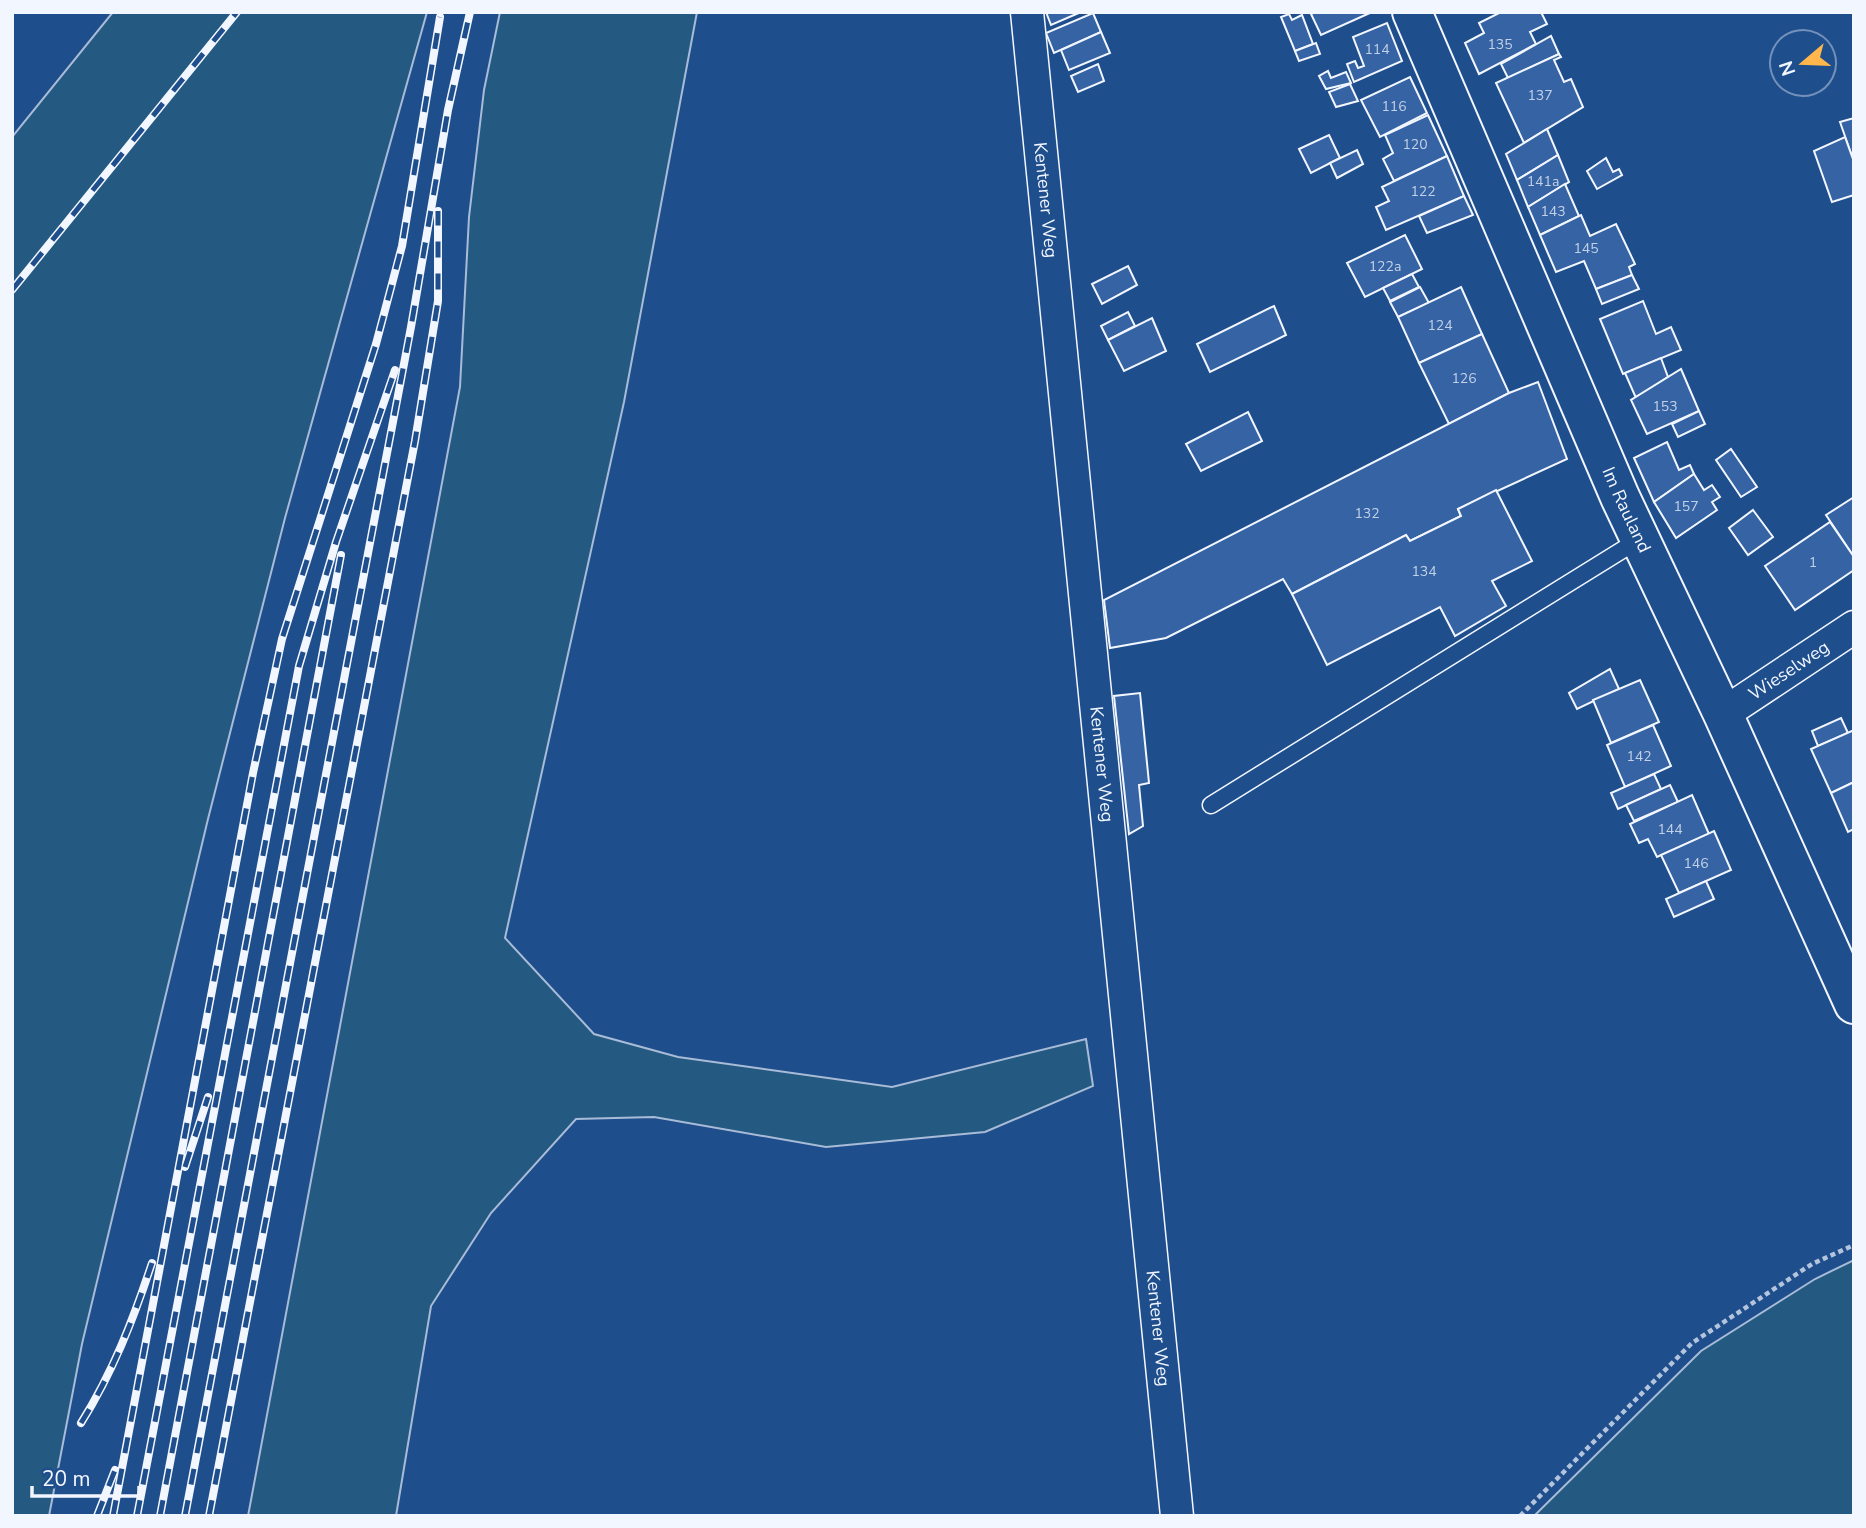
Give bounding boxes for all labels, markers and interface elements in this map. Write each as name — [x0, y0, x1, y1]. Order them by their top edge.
north arrow — [1768, 28, 1838, 98]
house number: 135 — [1487, 35, 1513, 54]
house number: 114 — [1364, 40, 1390, 59]
text: N — [1773, 57, 1802, 79]
house number: 137 — [1527, 86, 1553, 105]
house number: 116 — [1381, 97, 1407, 116]
house number: 120 — [1402, 135, 1428, 154]
street label: Kentener Weg — [1028, 141, 1063, 259]
house number: 141a — [1527, 172, 1559, 191]
house number: 122 — [1410, 182, 1436, 201]
house number: 143 — [1540, 202, 1566, 221]
house number: 145 — [1573, 239, 1599, 258]
house number: 122a — [1369, 257, 1401, 276]
house number: 124 — [1427, 316, 1453, 335]
house number: 126 — [1451, 369, 1477, 388]
house number: 153 — [1652, 397, 1678, 416]
street label: Im Rauland — [1596, 463, 1657, 557]
house number: 157 — [1673, 497, 1699, 516]
house number: 132 — [1354, 504, 1380, 523]
house number: 1 — [1809, 553, 1817, 572]
house number: 134 — [1411, 562, 1437, 581]
street label: Wieselweg — [1744, 635, 1834, 706]
street label: Kentener Weg — [1084, 705, 1120, 823]
house number: 142 — [1626, 747, 1652, 766]
house number: 144 — [1657, 820, 1683, 839]
house number: 146 — [1683, 854, 1709, 873]
street label: Kentener Weg — [1141, 1269, 1176, 1388]
scale bar — [32, 1454, 138, 1498]
text: 20 m — [42, 1465, 91, 1493]

